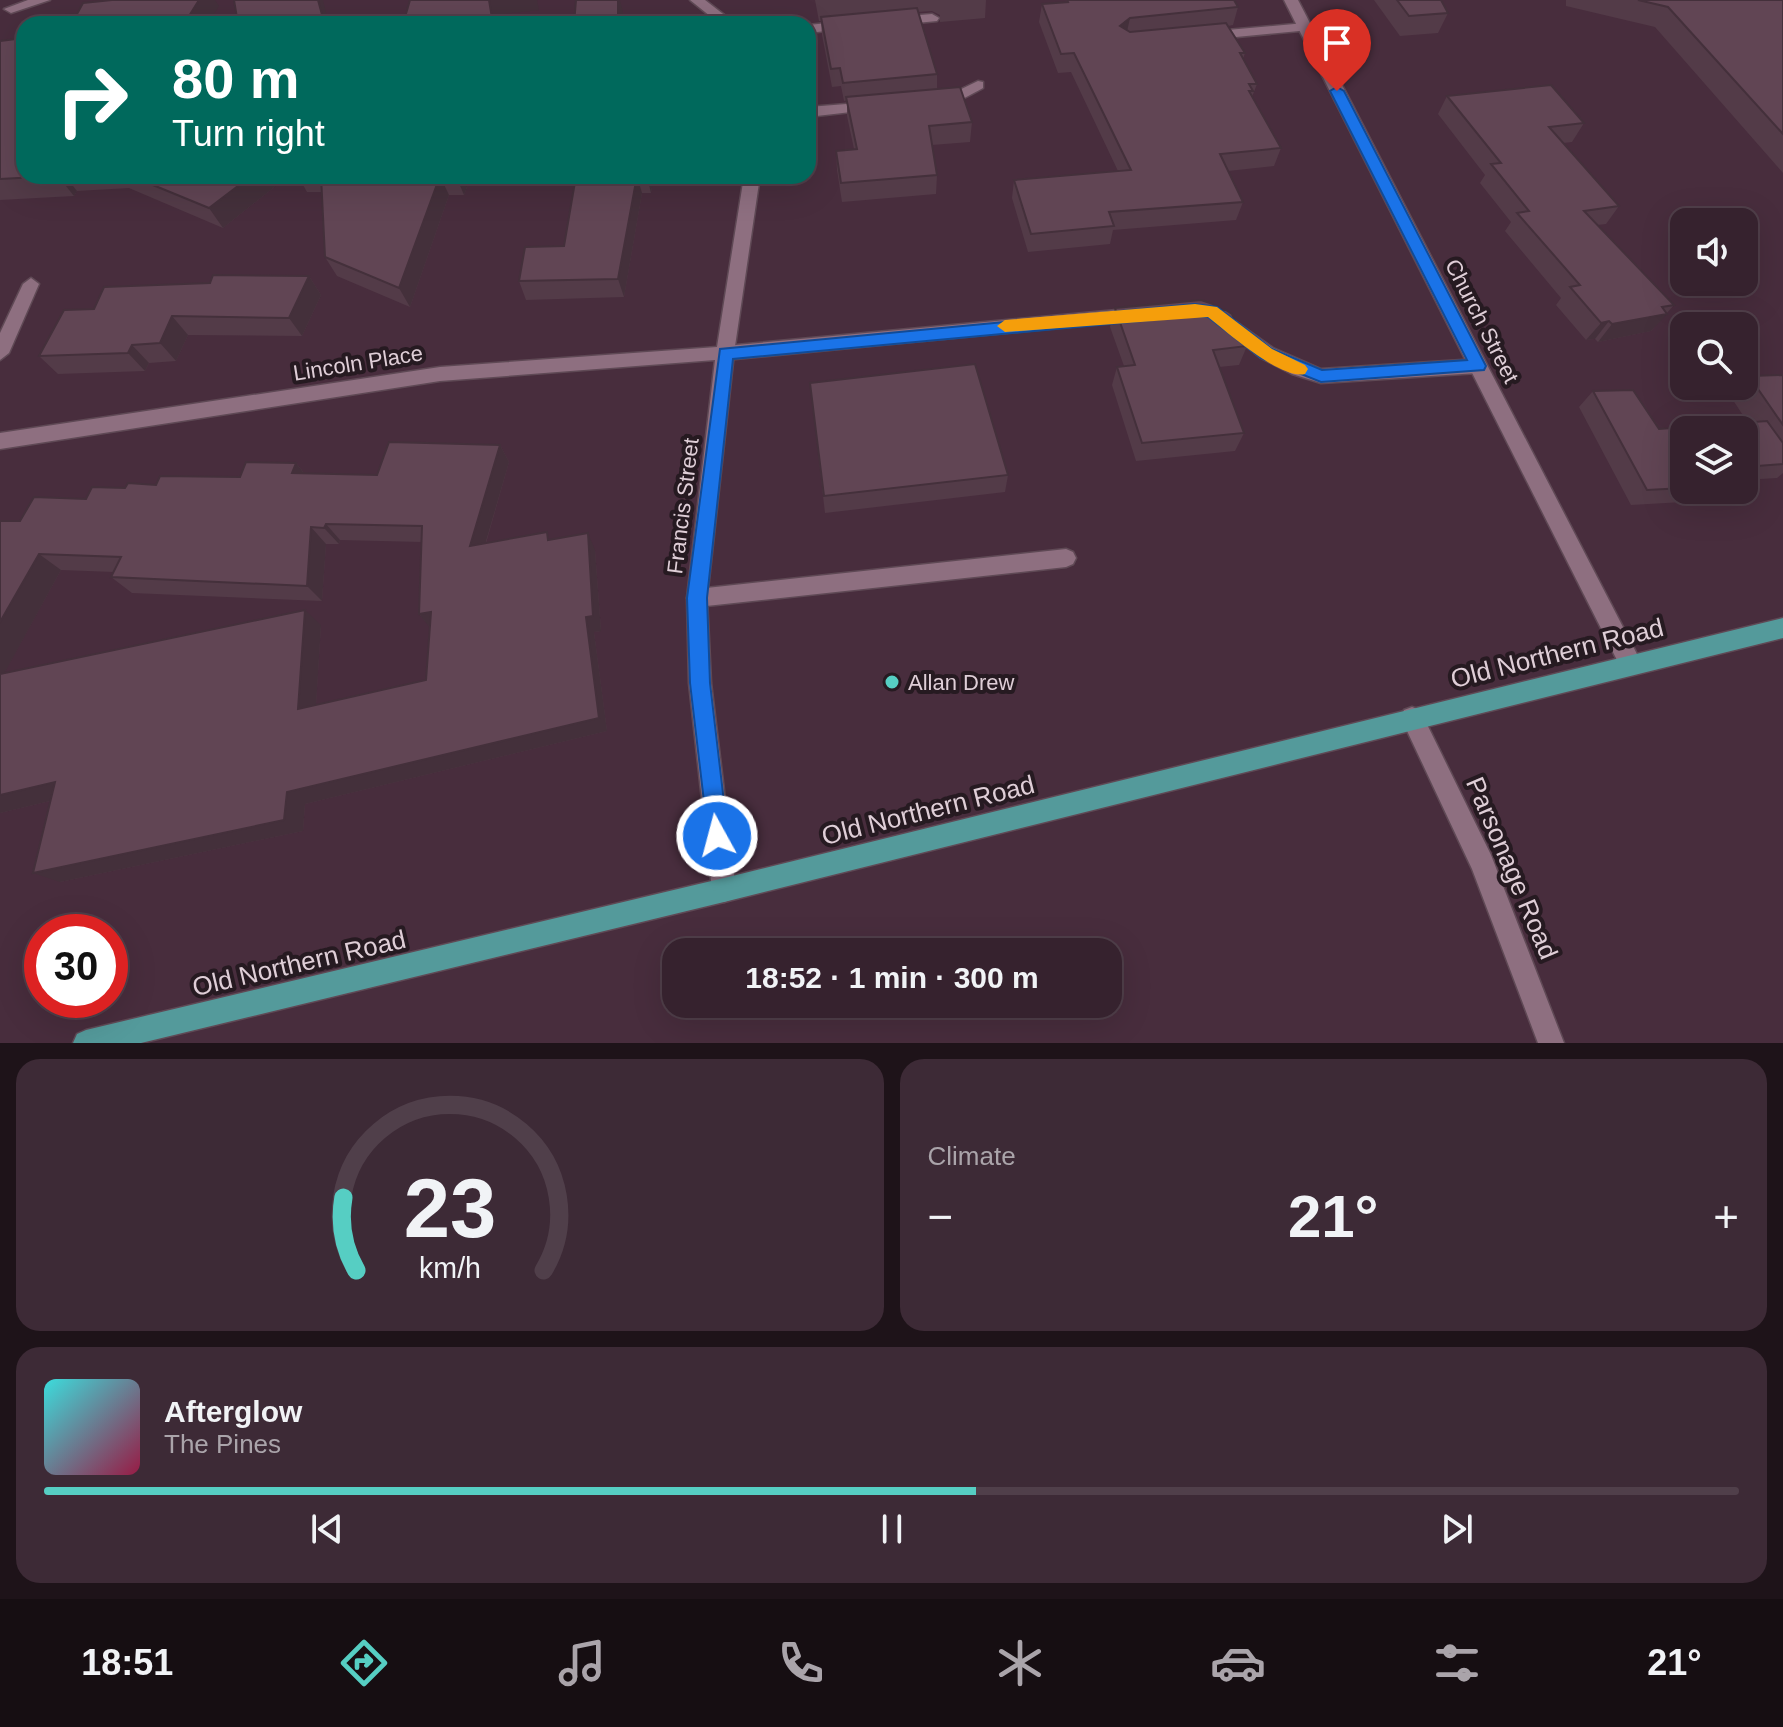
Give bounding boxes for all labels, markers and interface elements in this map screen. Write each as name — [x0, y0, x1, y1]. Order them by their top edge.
pin — [1303, 9, 1371, 91]
icon: arrive — [1315, 21, 1359, 65]
text: 80 m — [172, 47, 300, 110]
icon: right — [40, 48, 144, 152]
text: Turn right — [172, 113, 325, 154]
map controls — [1670, 208, 1758, 504]
button: sound — [1670, 208, 1758, 296]
street label: Church Street — [1440, 255, 1524, 387]
button: search — [1670, 312, 1758, 400]
street label: Lincoln Place — [291, 340, 425, 386]
button: layers — [1670, 416, 1758, 504]
street label: Francis Street — [662, 437, 704, 575]
street label: Old Northern Road — [1447, 612, 1667, 694]
place label: Allan Drew — [908, 670, 1014, 695]
marker: Allan Drew — [883, 673, 901, 691]
street label: Old Northern Road — [818, 769, 1038, 851]
street label: Parsonage Road — [1460, 772, 1564, 964]
position arrow — [675, 794, 759, 878]
speed limit sign: 30 — [24, 914, 128, 1018]
street label: Old Northern Road — [189, 924, 409, 1002]
text: 18:52 · 1 min · 300 m — [745, 961, 1039, 994]
text: Climate — [928, 1141, 1016, 1171]
text: 23 — [403, 1162, 496, 1255]
text: 21° — [1288, 1183, 1379, 1250]
text: − — [928, 1192, 953, 1241]
text: + — [1713, 1192, 1739, 1241]
text: km/h — [419, 1252, 481, 1284]
text: Afterglow — [164, 1395, 302, 1428]
text: The Pines — [164, 1429, 281, 1459]
icon: previous — [305, 1507, 349, 1551]
icon: pause — [870, 1507, 914, 1551]
icon: next — [1435, 1507, 1479, 1551]
icon: directions — [336, 1635, 392, 1691]
icon: music — [554, 1635, 610, 1691]
icon: phone — [773, 1635, 829, 1691]
icon: climate — [992, 1635, 1048, 1691]
icon: car — [1210, 1635, 1266, 1691]
icon: filters — [1429, 1635, 1485, 1691]
text: 18:51 — [81, 1642, 173, 1683]
text: 21° — [1647, 1642, 1702, 1683]

